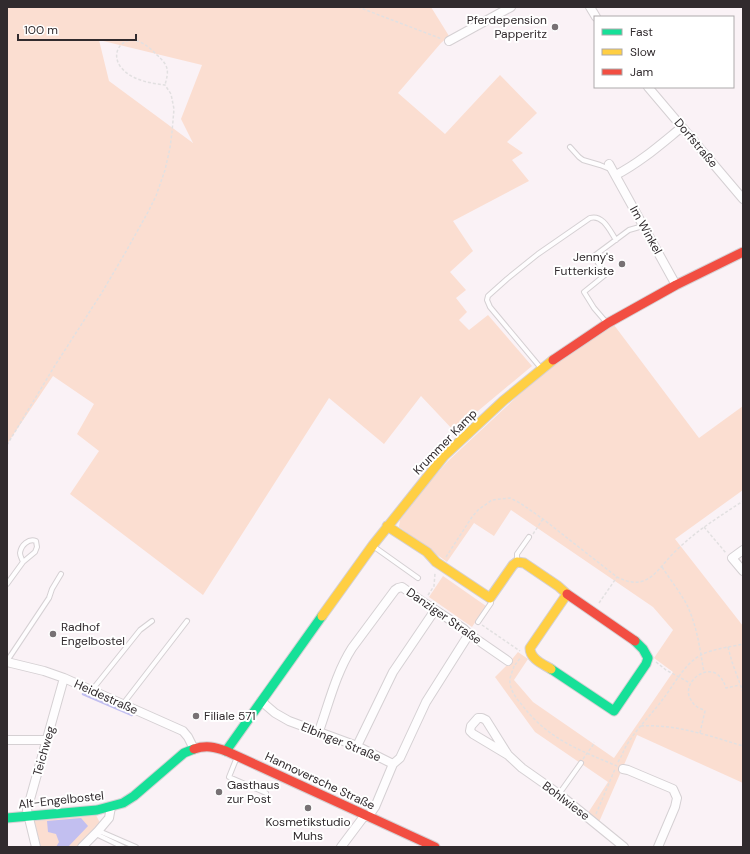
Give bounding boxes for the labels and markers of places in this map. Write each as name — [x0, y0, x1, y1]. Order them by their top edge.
place label: Pferdepension Papperitz — [467, 12, 547, 42]
marker: Pferdepension Papperitz — [550, 22, 560, 32]
place label: Jenny's Futterkiste — [554, 249, 614, 279]
marker: Jenny's Futterkiste — [617, 259, 627, 269]
place label: Radhof Engelbostel — [61, 619, 125, 649]
marker: Radhof Engelbostel — [48, 629, 58, 639]
place label: Filiale 571 — [204, 708, 255, 724]
marker: Filiale 571 — [191, 711, 201, 721]
place label: Gasthaus zur Post — [227, 777, 279, 807]
marker: Gasthaus zur Post — [214, 787, 224, 797]
marker: Kosmetikstudio Muhs — [303, 803, 313, 813]
place label: Kosmetikstudio Muhs — [265, 814, 351, 844]

